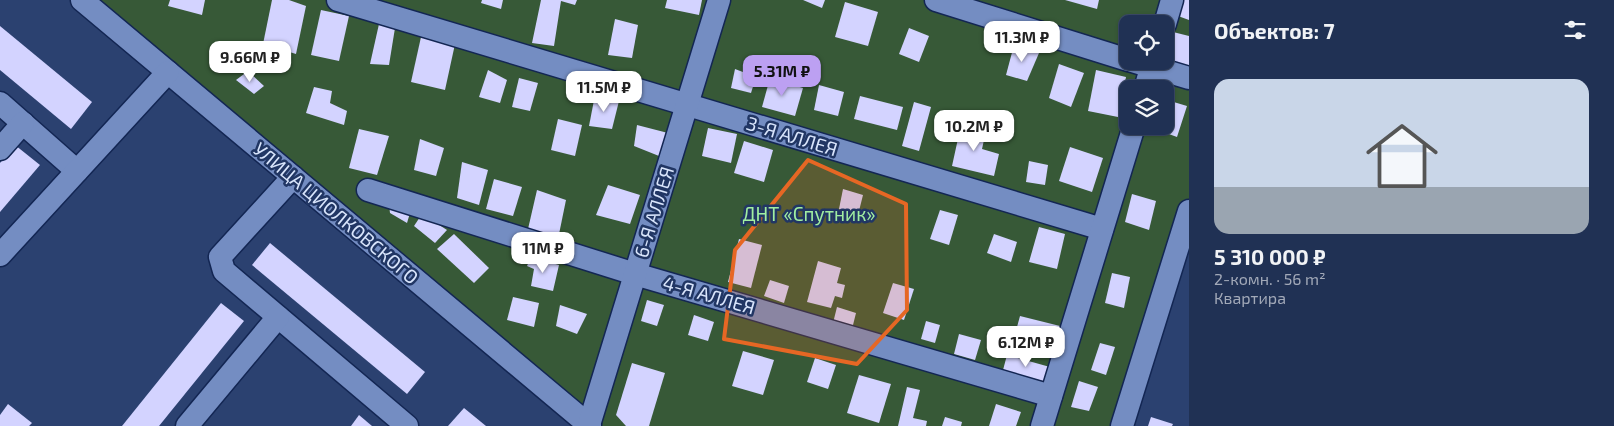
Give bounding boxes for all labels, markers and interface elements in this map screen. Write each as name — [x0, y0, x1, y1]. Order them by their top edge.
map controls — [1119, 15, 1174, 135]
button: locate — [1119, 15, 1174, 70]
icon: filters — [1561, 16, 1589, 44]
text: Объектов: 7 — [1214, 18, 1335, 43]
pin: 11.3M ₽ — [976, 20, 1068, 63]
text: 11.3M ₽ — [995, 27, 1049, 46]
pin: 9.66M ₽ — [204, 41, 296, 83]
text: 9.66M ₽ — [220, 47, 280, 66]
pin: 5.31M ₽ — [736, 54, 828, 97]
text: 5.31M ₽ — [754, 61, 810, 80]
pin: 11.5M ₽ — [558, 70, 650, 113]
text: 11.5M ₽ — [577, 77, 631, 96]
button: layers — [1119, 80, 1174, 135]
pin: 10.2M ₽ — [928, 110, 1020, 152]
street label: 3-Я АЛЛЕЯ — [744, 111, 840, 160]
icon: home — [1357, 111, 1447, 201]
text: 10.2M ₽ — [945, 116, 1003, 135]
street label: УЛИЦА ЦИОЛКОВСКОГО — [249, 137, 424, 288]
street label: 6-Я АЛЛЕЯ — [629, 163, 678, 260]
park label: ДНТ «Спутник» — [742, 202, 876, 226]
pin: 11M ₽ — [508, 232, 578, 274]
text: 11M ₽ — [522, 238, 564, 257]
text: 5 310 000 ₽ — [1214, 244, 1326, 269]
text: 2-комн. · 56 m² — [1214, 269, 1326, 288]
street label: 4-Я АЛЛЕЯ — [660, 270, 758, 319]
text: Квартира — [1214, 288, 1286, 307]
pin: 6.12M ₽ — [980, 326, 1072, 368]
text: 6.12M ₽ — [998, 332, 1054, 351]

